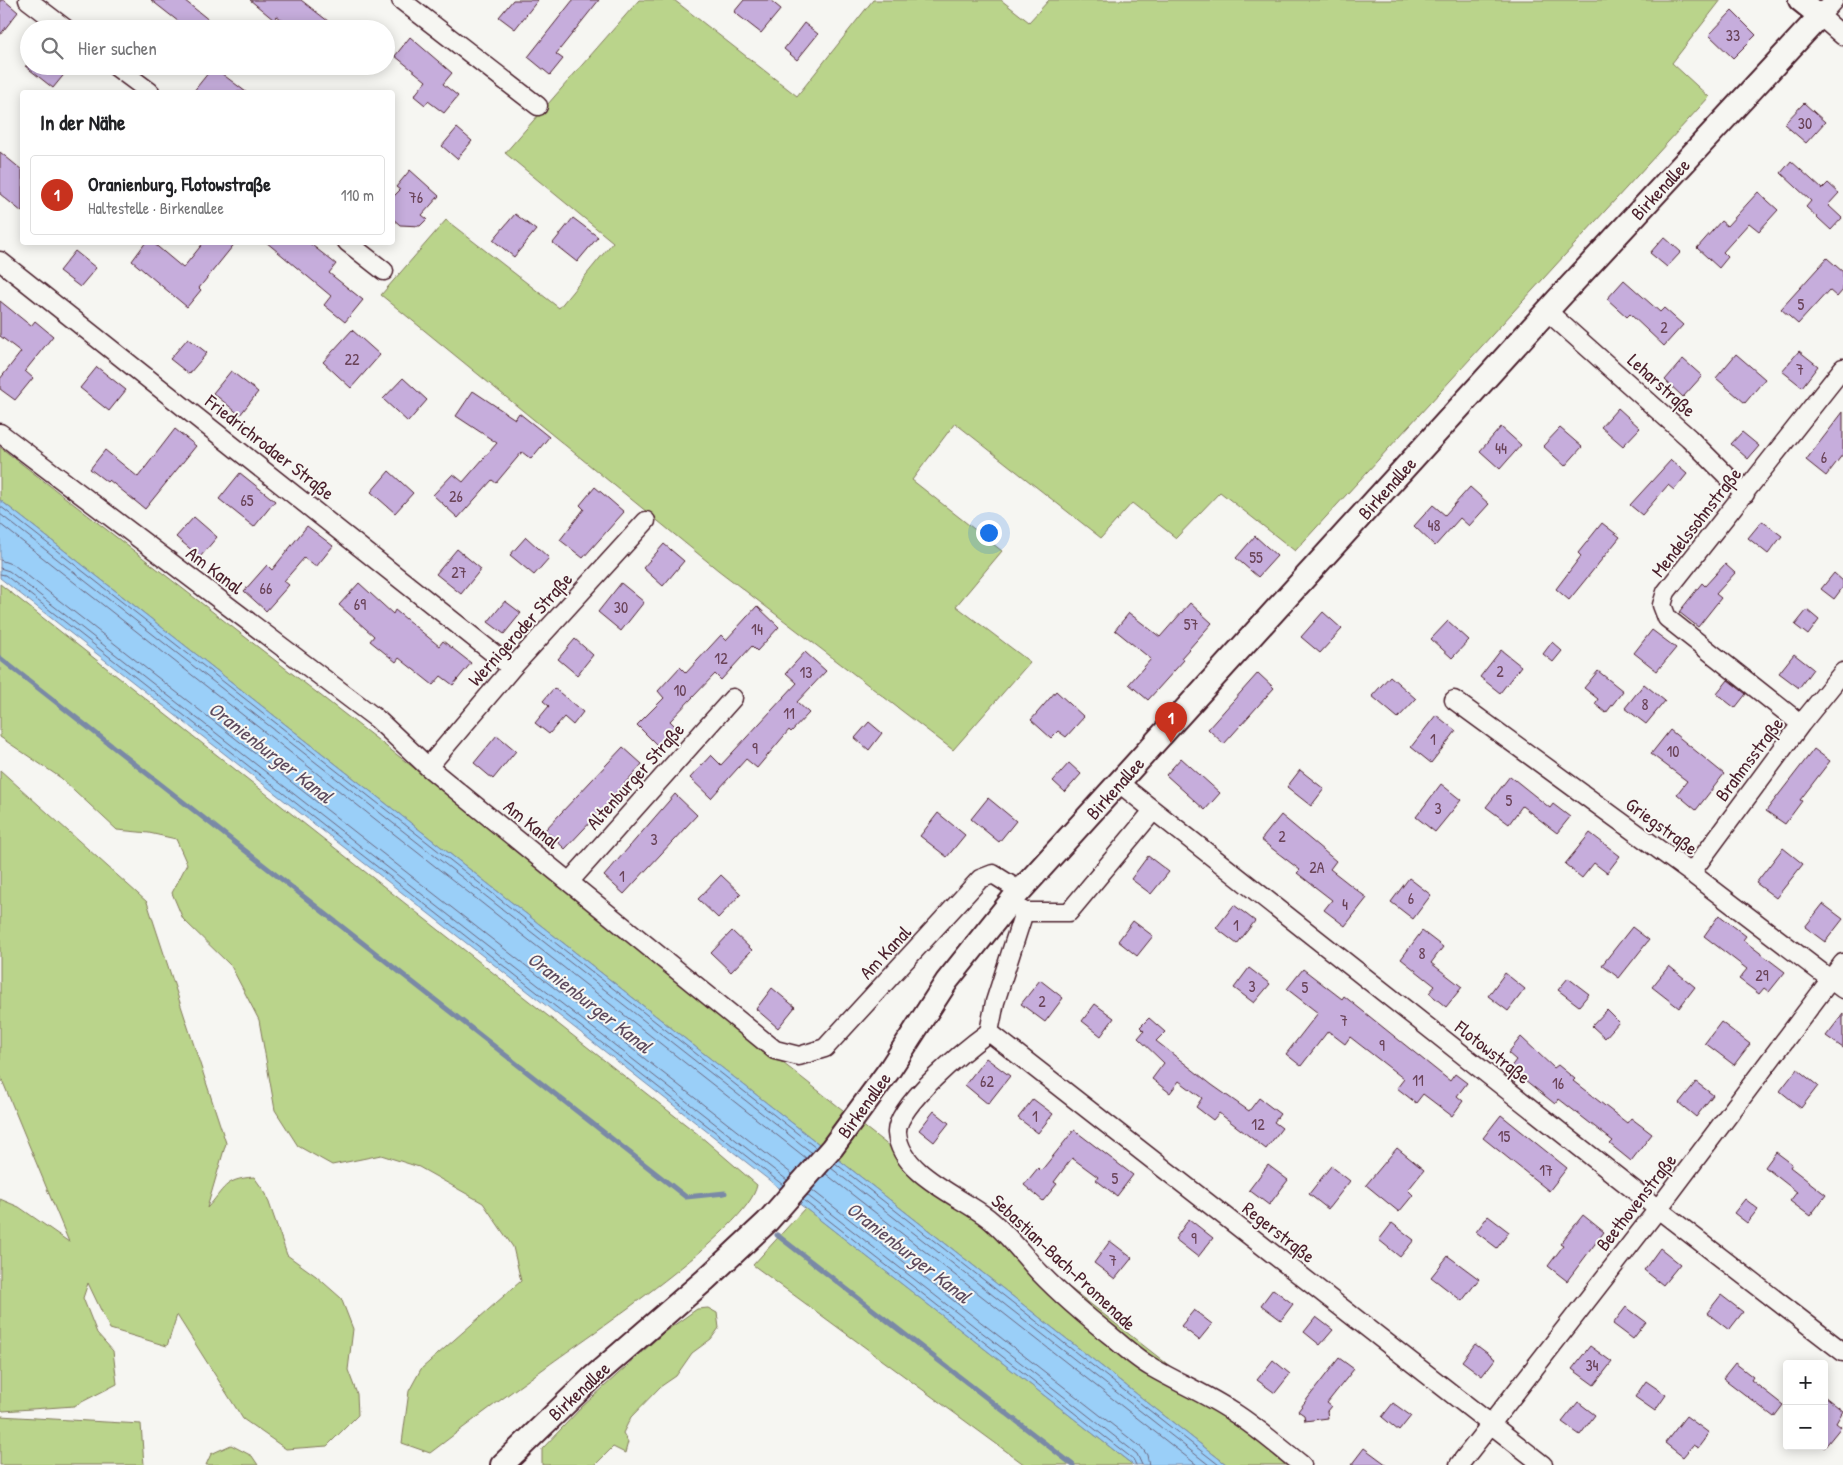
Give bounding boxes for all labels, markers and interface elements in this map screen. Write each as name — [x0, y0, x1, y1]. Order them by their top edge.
search box — [20, 20, 395, 75]
house number: 33 — [1726, 24, 1740, 46]
icon: search — [38, 34, 66, 62]
text: Hier suchen — [78, 35, 157, 61]
text: In der Nähe — [40, 108, 125, 137]
house number: 30 — [1798, 112, 1812, 134]
street label: Birkenallee — [1625, 152, 1696, 226]
text: Oranienburg, Flotowstraße — [88, 171, 271, 197]
text: 1 — [54, 184, 60, 206]
text: 110 m — [341, 184, 374, 206]
house number: 76 — [409, 186, 423, 208]
text: Haltestelle · Birkenallee — [88, 197, 224, 219]
house number: 5 — [1798, 293, 1805, 315]
house number: 2 — [1660, 316, 1668, 338]
street label: Leharstraße — [1622, 347, 1702, 423]
house number: 22 — [345, 348, 360, 370]
house number: 7 — [1796, 358, 1804, 380]
street label: Friedrichrodaer Straße — [199, 388, 340, 506]
house number: 44 — [1495, 437, 1507, 459]
house number: 6 — [1821, 446, 1827, 468]
street label: Birkenallee — [1352, 451, 1422, 525]
street label: Mendelssohnstraße — [1645, 461, 1747, 582]
house number: 26 — [449, 485, 463, 507]
house number: 65 — [240, 489, 254, 511]
house number: 48 — [1428, 514, 1441, 536]
your location — [976, 520, 1002, 546]
street label: Am Kanal — [181, 540, 250, 601]
house number: 55 — [1249, 546, 1263, 568]
house number: 27 — [451, 561, 467, 583]
street label: Wernigeroder Straße — [462, 566, 578, 691]
house number: 66 — [260, 577, 272, 599]
house number: 69 — [354, 593, 366, 615]
house number: 30 — [614, 596, 628, 618]
house number: 57 — [1184, 613, 1198, 635]
house number: 14 — [751, 618, 763, 640]
house number: 12 — [714, 647, 728, 669]
house number: 2 — [1496, 660, 1504, 682]
house number: 13 — [800, 661, 812, 683]
house number: 10 — [674, 679, 686, 701]
house number: 8 — [1642, 693, 1649, 715]
water label: Oranienburger Kanal — [203, 695, 340, 811]
house number: 11 — [783, 702, 795, 724]
pin: 1 — [1155, 702, 1187, 743]
street label: Brahmsstraße — [1709, 711, 1789, 806]
street label: Altenburger Straße — [580, 717, 690, 835]
house number: 1 — [1430, 728, 1436, 750]
house number: 9 — [752, 737, 758, 759]
house number: 10 — [1667, 740, 1679, 762]
street label: Birkenallee — [1080, 751, 1150, 825]
house number: 5 — [1506, 789, 1513, 811]
street label: Griegstraße — [1621, 791, 1704, 861]
street label: Am Kanal — [499, 793, 566, 855]
house number: 3 — [1434, 797, 1442, 819]
house number: 2 — [1278, 825, 1286, 847]
house number: 3 — [650, 828, 658, 850]
house number: 2A — [1309, 856, 1325, 878]
house number: 1 — [619, 865, 625, 887]
house number: 6 — [1408, 887, 1414, 909]
house number: 4 — [1342, 893, 1348, 915]
house number: 1 — [1233, 914, 1239, 936]
street label: Am Kanal — [853, 919, 917, 985]
house number: 8 — [1419, 942, 1426, 964]
water label: Oranienburger Kanal — [522, 945, 659, 1061]
house number: 29 — [1755, 964, 1769, 986]
house number: 3 — [1248, 975, 1256, 997]
house number: 5 — [1302, 976, 1309, 998]
house number: 2 — [1038, 990, 1046, 1012]
house number: 7 — [1340, 1009, 1348, 1031]
street label: Flotowstraße — [1449, 1014, 1536, 1090]
house number: 9 — [1379, 1034, 1385, 1056]
street label: Birkenallee — [831, 1066, 897, 1143]
house number: 11 — [1412, 1069, 1424, 1091]
house number: 62 — [980, 1070, 994, 1092]
house number: 16 — [1552, 1072, 1564, 1094]
house number: 1 — [1032, 1105, 1038, 1127]
house number: 12 — [1251, 1113, 1265, 1135]
house number: 15 — [1498, 1125, 1511, 1147]
street label: Beethovenstraße — [1590, 1148, 1682, 1256]
house number: 17 — [1539, 1159, 1553, 1181]
house number: 5 — [1112, 1167, 1119, 1189]
street label: Sebastian-Bach-Promenade — [986, 1188, 1142, 1336]
water label: Oranienburger Kanal — [841, 1195, 978, 1311]
street label: Regerstraße — [1237, 1195, 1321, 1269]
house number: 9 — [1191, 1227, 1197, 1249]
house number: 7 — [1109, 1249, 1117, 1271]
house number: 34 — [1585, 1354, 1599, 1376]
street label: Birkenallee — [542, 1355, 616, 1426]
map controls — [1783, 1360, 1828, 1450]
button: + — [1783, 1360, 1828, 1405]
button: − — [1783, 1405, 1828, 1450]

